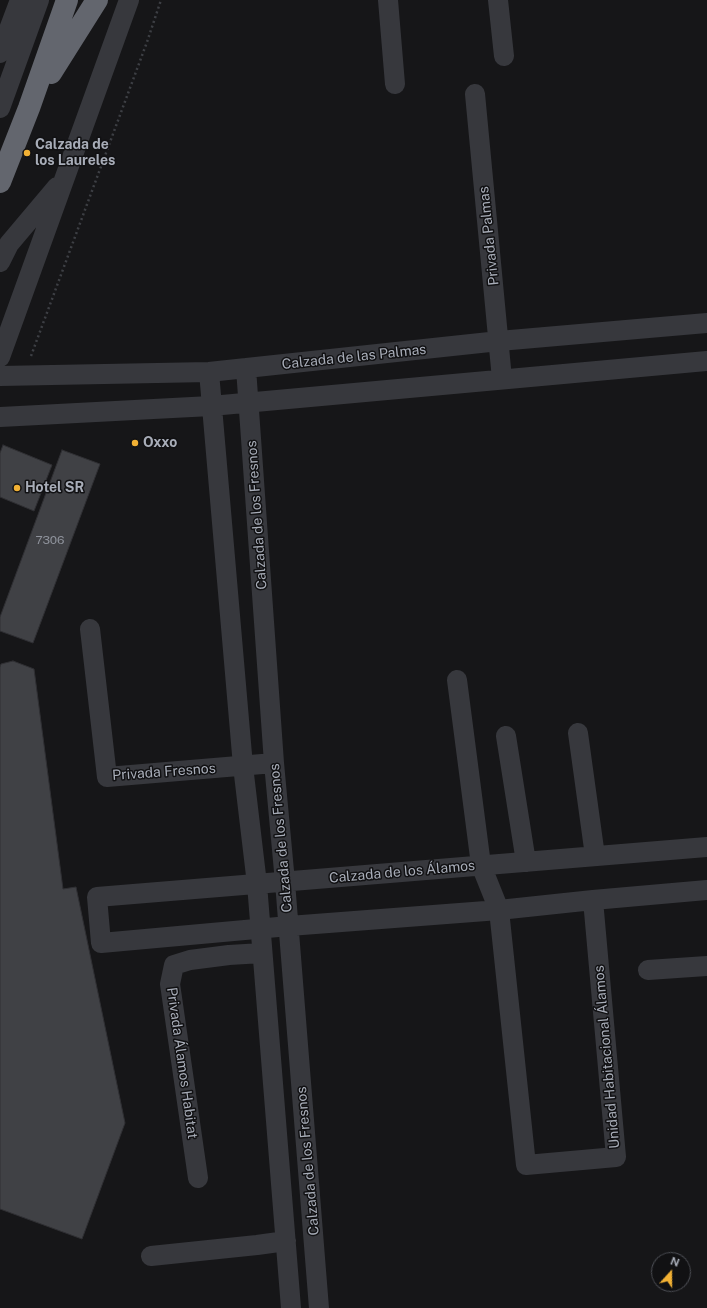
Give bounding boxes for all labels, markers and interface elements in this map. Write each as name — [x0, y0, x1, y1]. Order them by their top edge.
place label: Calzada de los Laureles — [35, 137, 115, 170]
marker: Calzada de los Laureles — [22, 148, 32, 158]
street label: Privada Palmas — [475, 186, 503, 286]
street label: Calzada de las Palmas — [281, 341, 427, 373]
place label: Oxxo — [143, 435, 177, 451]
marker: Oxxo — [130, 438, 140, 448]
street label: Calzada de los Fresnos — [243, 440, 271, 590]
place label: Hotel SR — [25, 480, 84, 496]
marker: Hotel SR — [12, 483, 22, 493]
house number: 7306 — [35, 533, 65, 547]
street label: Privada Fresnos — [112, 760, 216, 784]
street label: Calzada de los Fresnos — [266, 763, 296, 913]
street label: Calzada de los Álamos — [328, 857, 476, 887]
street label: Unidad Habitacional Álamos — [591, 965, 623, 1149]
street label: Privada Álamos Habitat — [163, 986, 201, 1140]
street label: Calzada de los Fresnos — [293, 1086, 323, 1236]
north arrow — [651, 1252, 691, 1292]
text: N — [669, 1255, 681, 1269]

